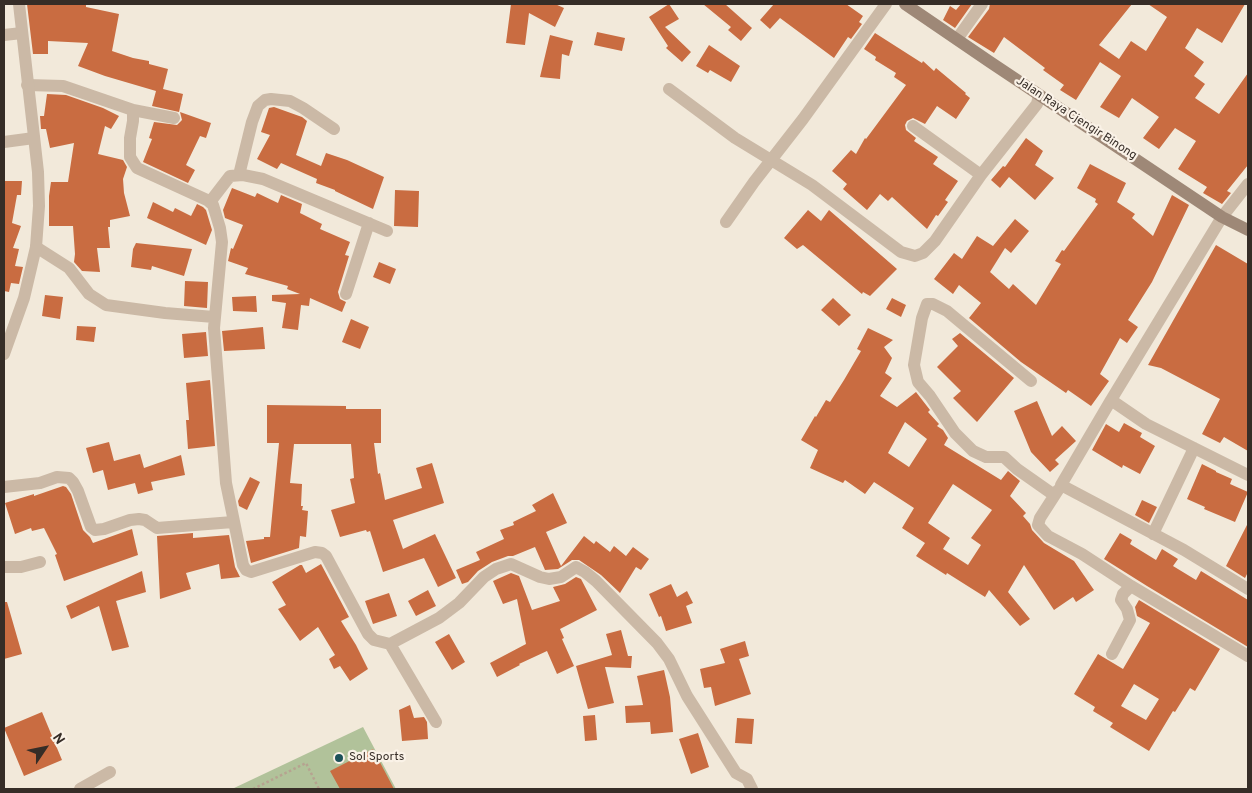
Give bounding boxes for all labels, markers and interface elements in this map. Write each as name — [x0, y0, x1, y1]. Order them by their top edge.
street label: Jalan Raya Cjengir Binong — [1013, 74, 1139, 164]
north arrow — [20, 723, 70, 773]
text: N — [48, 730, 68, 748]
place label: Sol Sports — [349, 751, 404, 765]
marker: Sol Sports — [333, 752, 345, 764]

